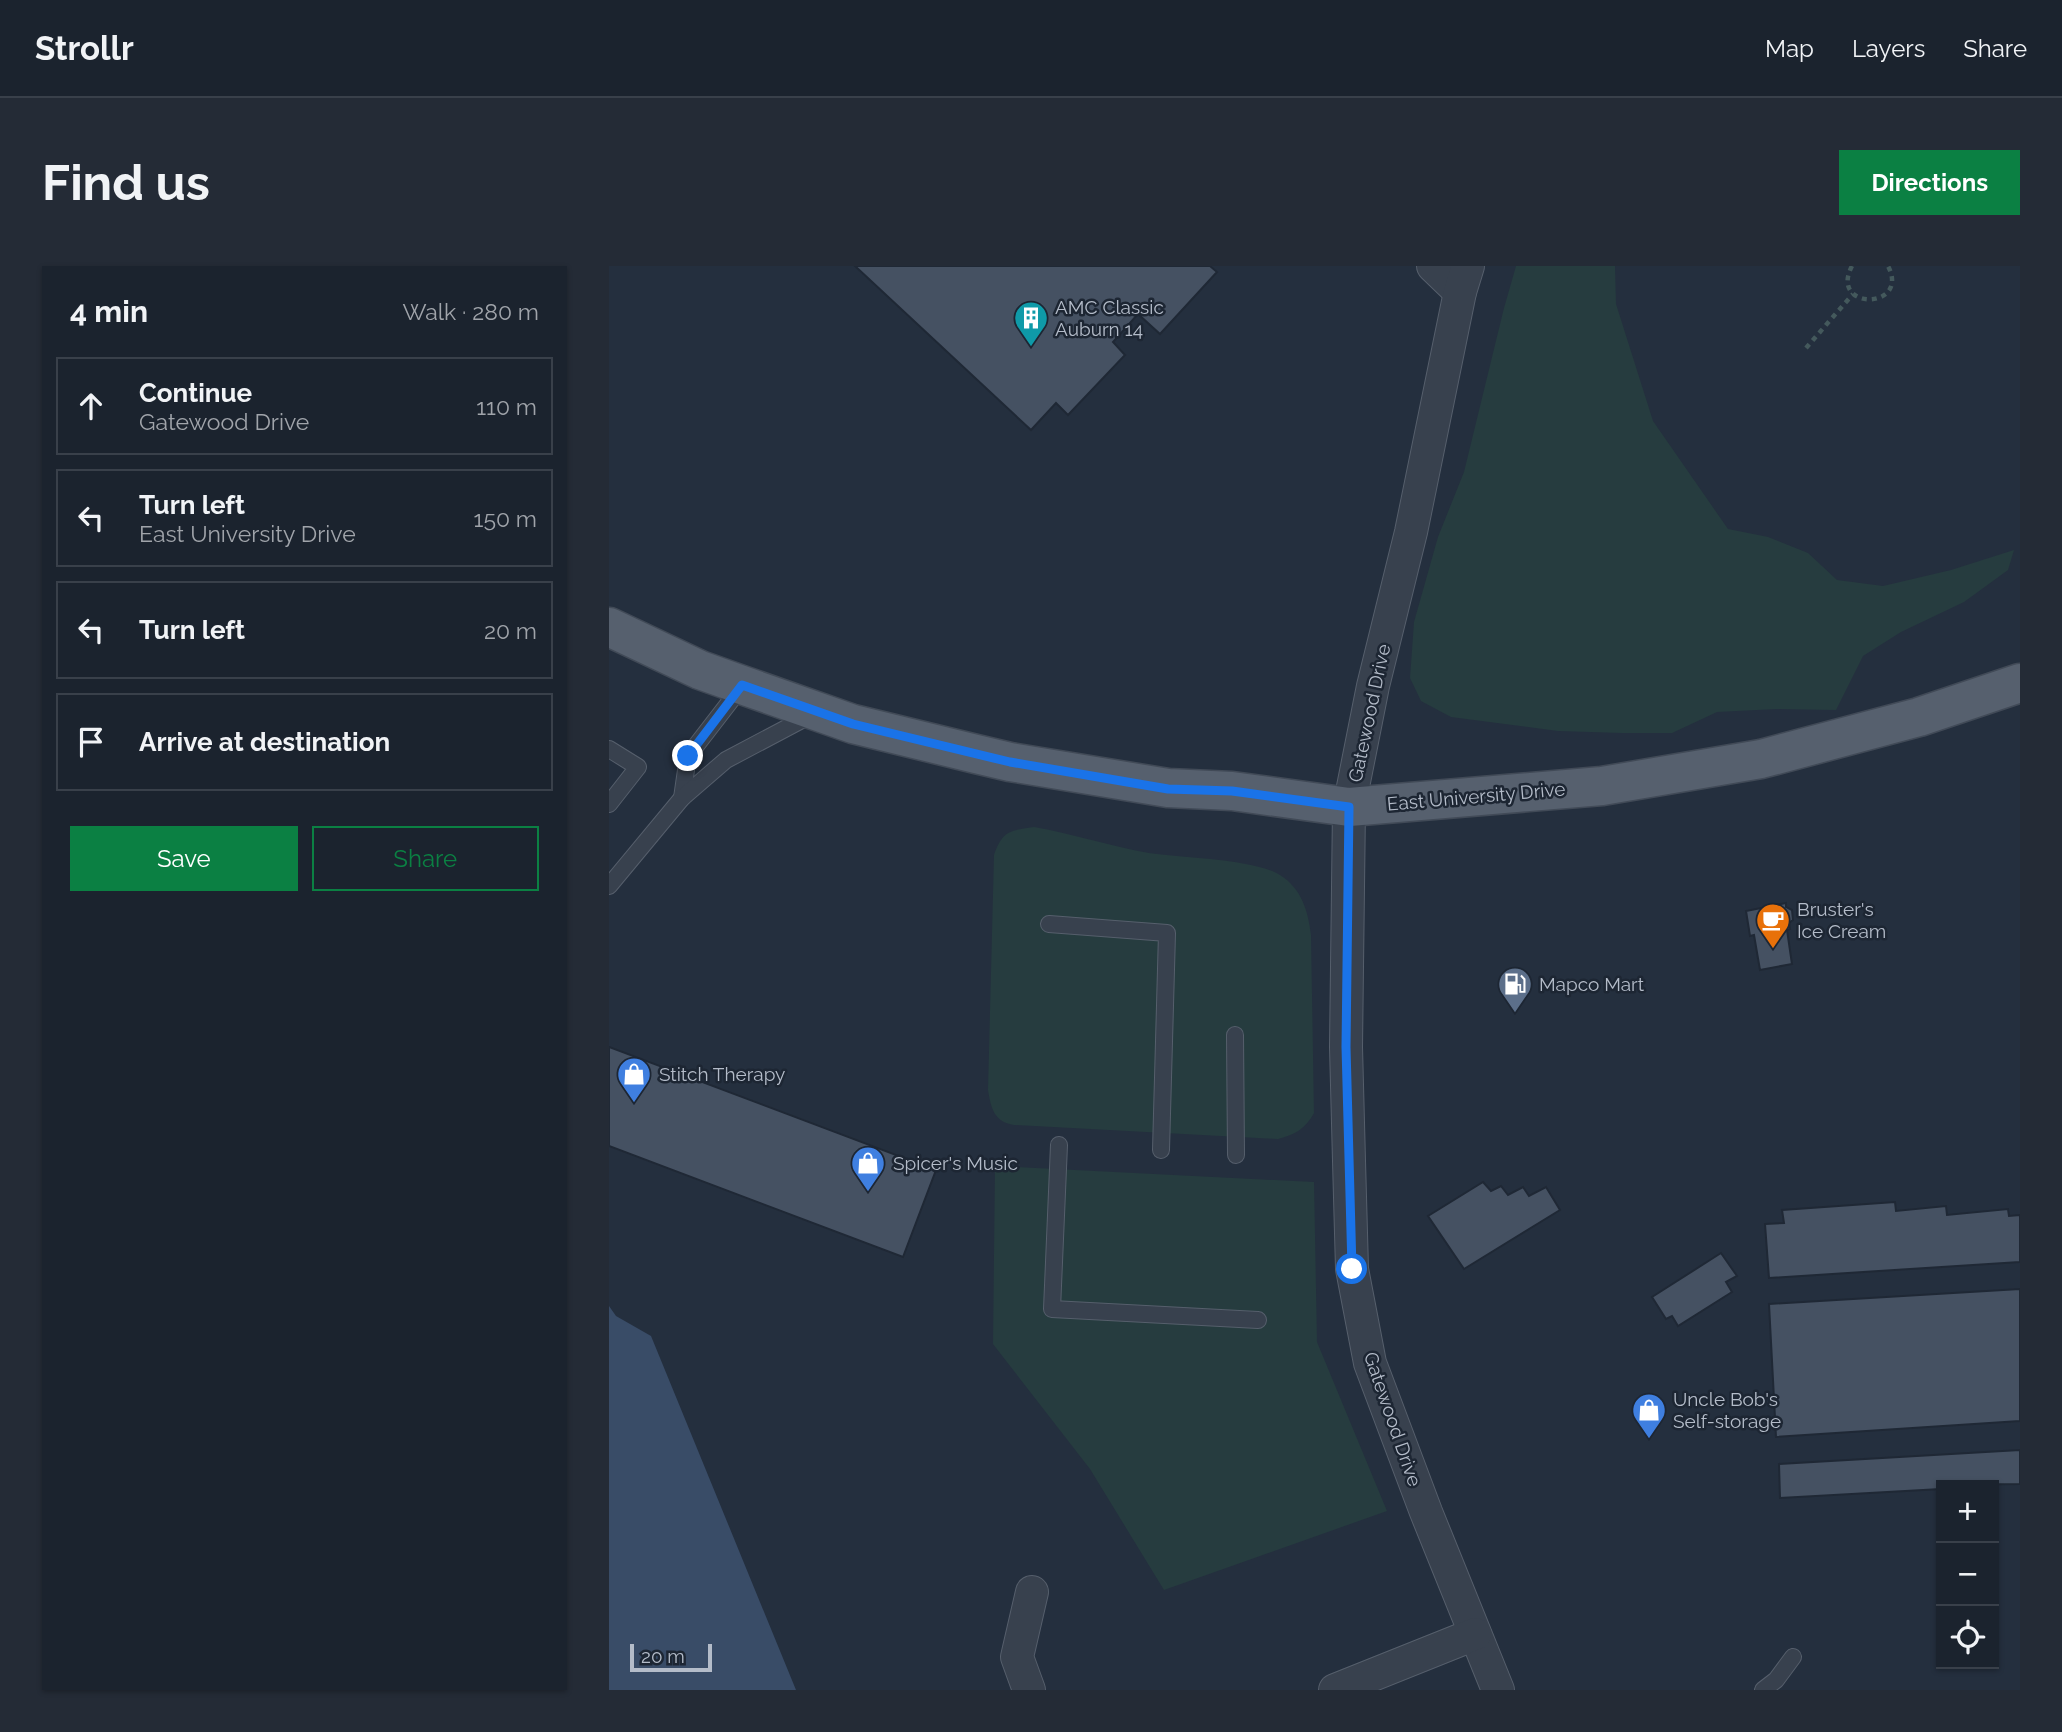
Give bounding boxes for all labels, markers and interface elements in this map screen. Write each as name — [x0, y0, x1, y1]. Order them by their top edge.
text: Strollr — [35, 29, 134, 68]
text: Map — [1765, 34, 1814, 63]
text: Layers — [1852, 34, 1925, 63]
text: Share — [1963, 34, 2027, 63]
button: Directions — [1839, 150, 2020, 215]
text: Find us — [42, 154, 210, 211]
text: 4 min — [70, 294, 148, 329]
place label: AMC Classic Auburn 14 — [1055, 296, 1164, 340]
text: Walk · 280 m — [402, 298, 539, 325]
building icon: AMC Classic Auburn 14 — [1012, 299, 1050, 348]
text: Continue — [139, 378, 252, 408]
icon: ahead — [72, 387, 110, 425]
text: 110 m — [476, 393, 537, 420]
text: Gatewood Drive — [139, 408, 309, 435]
text: Turn left — [139, 490, 245, 520]
icon: left — [72, 499, 110, 537]
text: 150 m — [474, 505, 537, 532]
text: East University Drive — [139, 520, 356, 547]
icon: left — [72, 611, 110, 649]
text: Turn left — [139, 615, 245, 645]
text: 20 m — [484, 617, 537, 644]
street label: Gatewood Drive — [1344, 642, 1394, 784]
icon: arrive — [72, 723, 110, 761]
text: Arrive at destination — [139, 727, 390, 757]
route end — [672, 740, 703, 771]
street label: East University Drive — [1386, 777, 1566, 815]
button: Save — [70, 826, 298, 891]
button: Share — [312, 826, 539, 891]
place label: Bruster's Ice Cream — [1797, 898, 1886, 942]
cafe icon: Bruster's Ice Cream — [1754, 901, 1792, 950]
fuel station icon: Mapco Mart — [1496, 965, 1534, 1014]
place label: Mapco Mart — [1539, 973, 1645, 995]
shop icon: Stitch Therapy — [615, 1055, 653, 1104]
place label: Stitch Therapy — [659, 1063, 785, 1085]
shop icon: Spicer's Music — [849, 1144, 887, 1193]
place label: Spicer's Music — [893, 1152, 1018, 1174]
route start — [1336, 1253, 1367, 1284]
street label: Gatewood Drive — [1360, 1349, 1426, 1489]
place label: Uncle Bob's Self-storage — [1673, 1388, 1781, 1432]
shop icon: Uncle Bob's Self-storage — [1630, 1391, 1668, 1440]
map controls — [1936, 1480, 1999, 1669]
button: + — [1936, 1480, 1999, 1543]
button: − — [1936, 1543, 1999, 1606]
button: locate — [1936, 1606, 1999, 1669]
scale bar — [630, 1641, 712, 1673]
text: 20 m — [641, 1645, 685, 1667]

